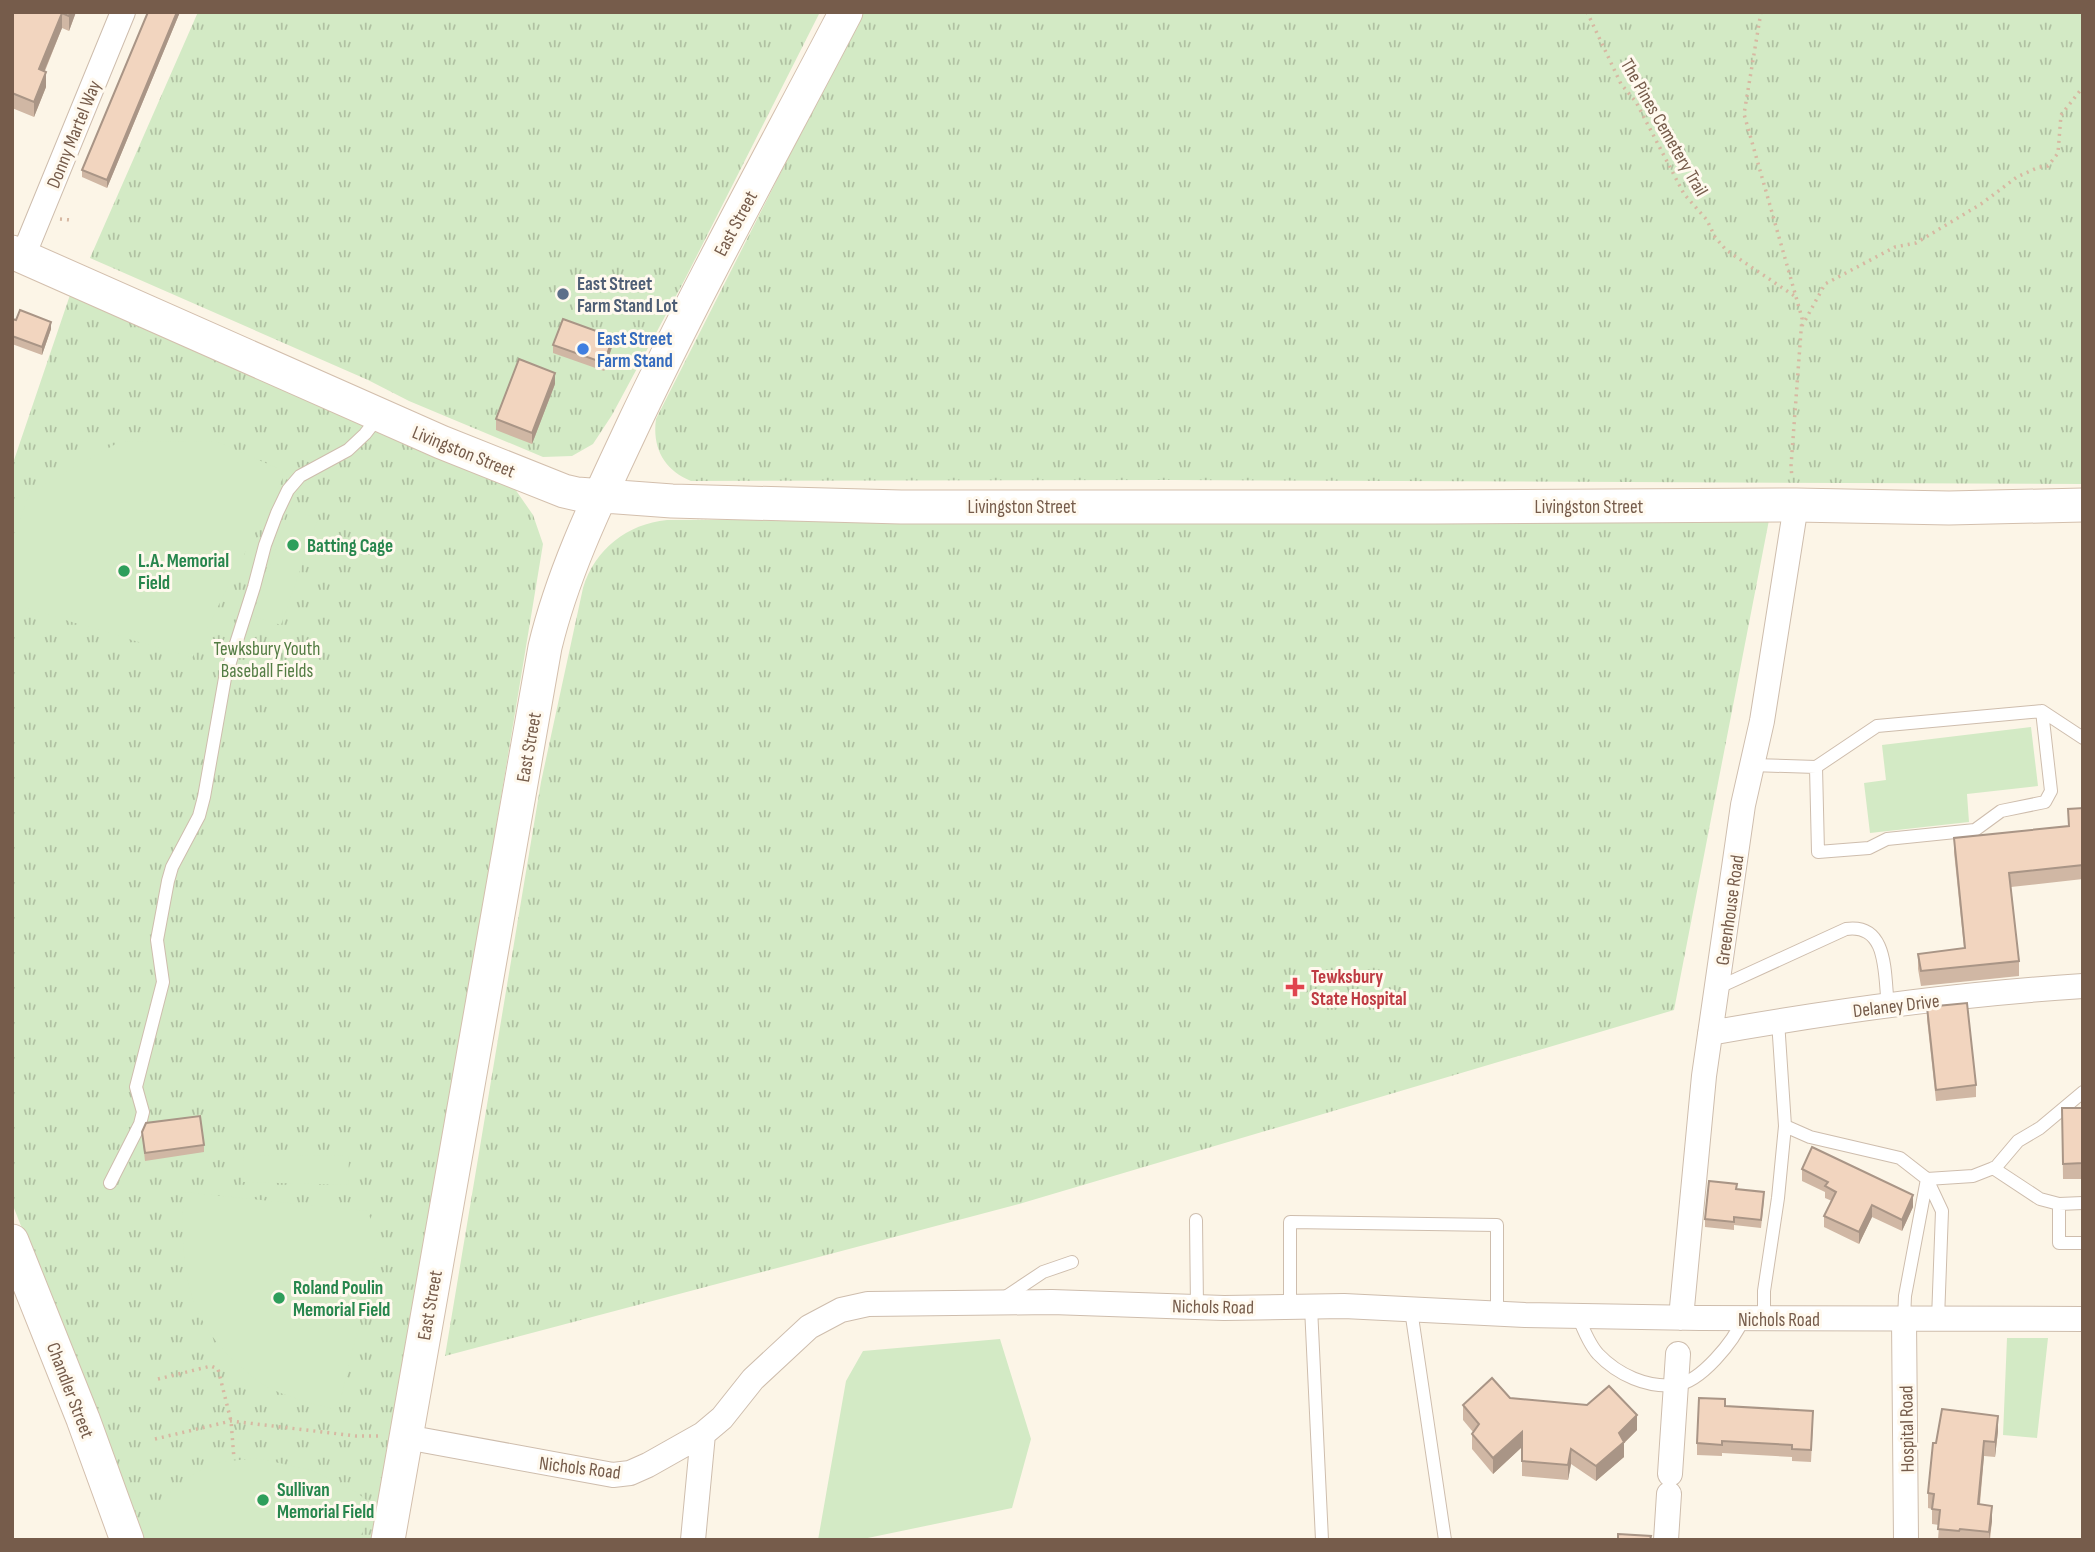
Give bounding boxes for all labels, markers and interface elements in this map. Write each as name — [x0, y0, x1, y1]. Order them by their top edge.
street label: The Pines Cemetery Trail — [1615, 55, 1712, 201]
street label: Donny Martel Way — [42, 77, 107, 192]
street label: East Street — [710, 187, 763, 260]
place label: East Street Farm Stand Lot — [577, 273, 678, 318]
marker: East Street Farm Stand Lot — [555, 286, 571, 302]
place label: East Street Farm Stand — [597, 328, 673, 373]
marker: East Street Farm Stand — [575, 341, 591, 357]
street label: Livingston Street — [409, 421, 518, 483]
street label: Livingston Street — [968, 496, 1077, 519]
street label: Livingston Street — [1535, 496, 1644, 519]
place label: Batting Cage — [307, 535, 393, 558]
marker: Batting Cage — [285, 537, 301, 553]
place label: L.A. Memorial Field — [138, 550, 229, 595]
marker: L.A. Memorial Field — [116, 563, 132, 579]
park label: Tewksbury Youth Baseball Fields — [213, 638, 321, 683]
street label: East Street — [512, 710, 547, 784]
street label: Greenhouse Road — [1711, 854, 1750, 967]
place label: Tewksbury State Hospital — [1311, 966, 1407, 1011]
marker: Tewksbury State Hospital — [1285, 977, 1305, 997]
street label: Delaney Drive — [1852, 990, 1941, 1023]
street label: East Street — [413, 1268, 448, 1342]
place label: Roland Poulin Memorial Field — [293, 1277, 390, 1322]
marker: Roland Poulin Memorial Field — [271, 1290, 287, 1306]
street label: Nichols Road — [1172, 1295, 1254, 1320]
street label: Nichols Road — [1738, 1309, 1820, 1332]
street label: Chandler Street — [41, 1340, 98, 1442]
street label: Hospital Road — [1895, 1385, 1920, 1473]
street label: Nichols Road — [538, 1452, 622, 1485]
place label: Sullivan Memorial Field — [277, 1479, 374, 1524]
marker: Sullivan Memorial Field — [255, 1492, 271, 1508]

